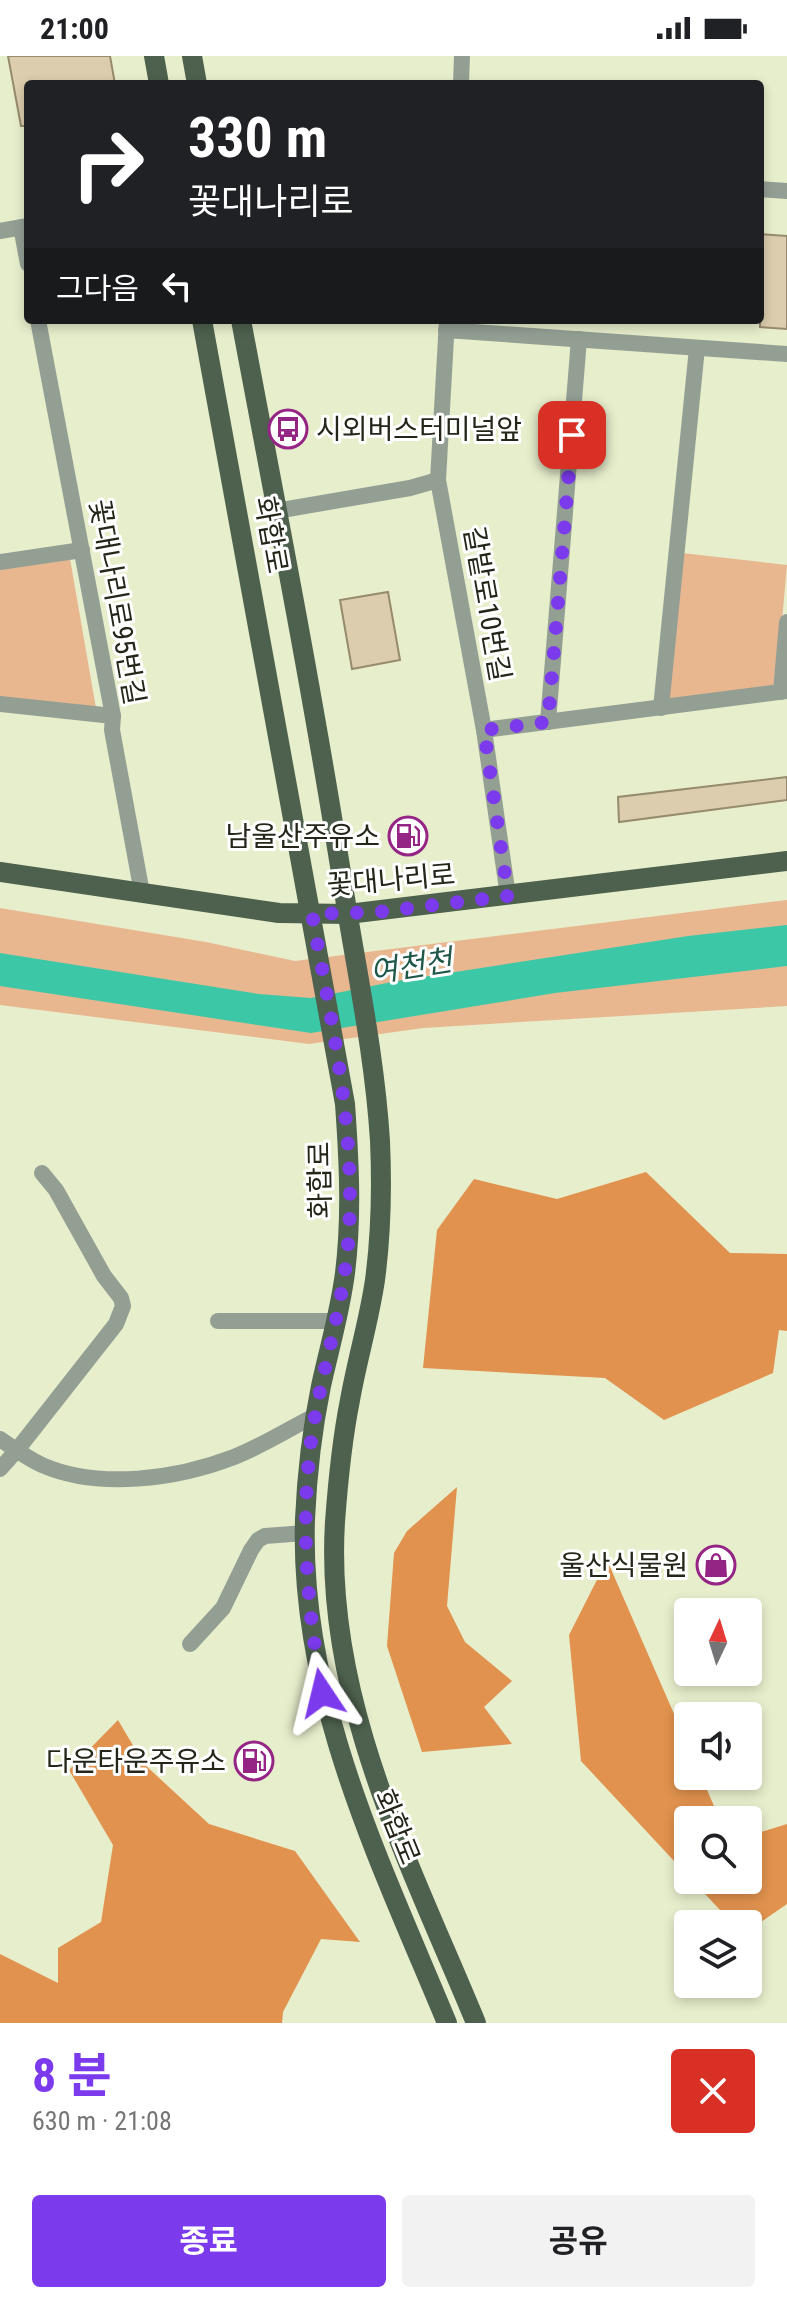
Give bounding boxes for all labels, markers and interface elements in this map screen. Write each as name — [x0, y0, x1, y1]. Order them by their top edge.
text: 21:00 — [40, 11, 109, 46]
text: 330 m — [188, 105, 327, 171]
icon: right — [56, 112, 160, 216]
text: 꽃대나리로 — [188, 181, 354, 223]
icon: left — [155, 264, 199, 308]
text: 그다음 — [56, 271, 139, 306]
pin — [538, 401, 606, 469]
bus stop icon: 시외버스터미널앞 — [267, 408, 309, 450]
place label: 시외버스터미널앞 — [316, 413, 522, 446]
icon: arrive — [550, 413, 594, 457]
street label: 화합로 — [248, 494, 294, 576]
street label: 꽃대나리로95번길 — [83, 497, 151, 707]
street label: 갈밭로10번길 — [457, 524, 517, 684]
fuel station icon: 남울산주유소 — [387, 815, 429, 857]
place label: 남울산주유소 — [225, 820, 380, 853]
street label: 꽃대나리로 — [325, 858, 457, 902]
water label: 여천천 — [367, 942, 458, 990]
street label: 화합로 — [303, 1141, 337, 1219]
shop icon: 울산식물원 — [695, 1544, 737, 1586]
place label: 울산식물원 — [559, 1549, 688, 1582]
north arrow — [674, 1598, 762, 1686]
map controls — [674, 1598, 762, 1998]
position arrow — [280, 1651, 364, 1735]
button: sound — [674, 1702, 762, 1790]
fuel station icon: 다운타운주유소 — [233, 1740, 275, 1782]
place label: 다운타운주유소 — [46, 1745, 226, 1778]
street label: 화합로 — [367, 1785, 427, 1869]
button: search — [674, 1806, 762, 1894]
button: layers — [674, 1910, 762, 1998]
text: 8 분 — [32, 2047, 111, 2104]
button: close — [671, 2049, 755, 2133]
text: 630 m · 21:08 — [32, 2106, 172, 2136]
button: 종료 — [32, 2195, 386, 2287]
button: 공유 — [402, 2195, 755, 2287]

